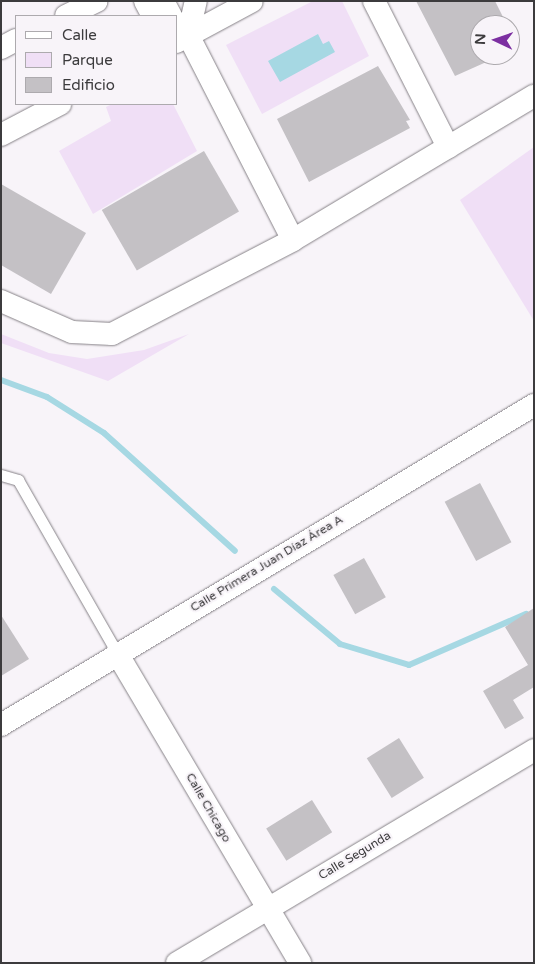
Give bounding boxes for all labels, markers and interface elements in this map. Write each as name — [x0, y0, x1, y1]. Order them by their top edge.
legend — [15, 15, 178, 105]
north arrow — [470, 15, 520, 65]
text: Calle — [62, 26, 97, 44]
text: N — [472, 33, 489, 45]
text: Parque — [62, 51, 113, 69]
text: Edificio — [62, 76, 115, 94]
street label: Calle Primera Juan Díaz Área A — [188, 513, 346, 615]
street label: Calle Chicago — [182, 771, 234, 845]
street label: Calle Segunda — [316, 829, 394, 883]

